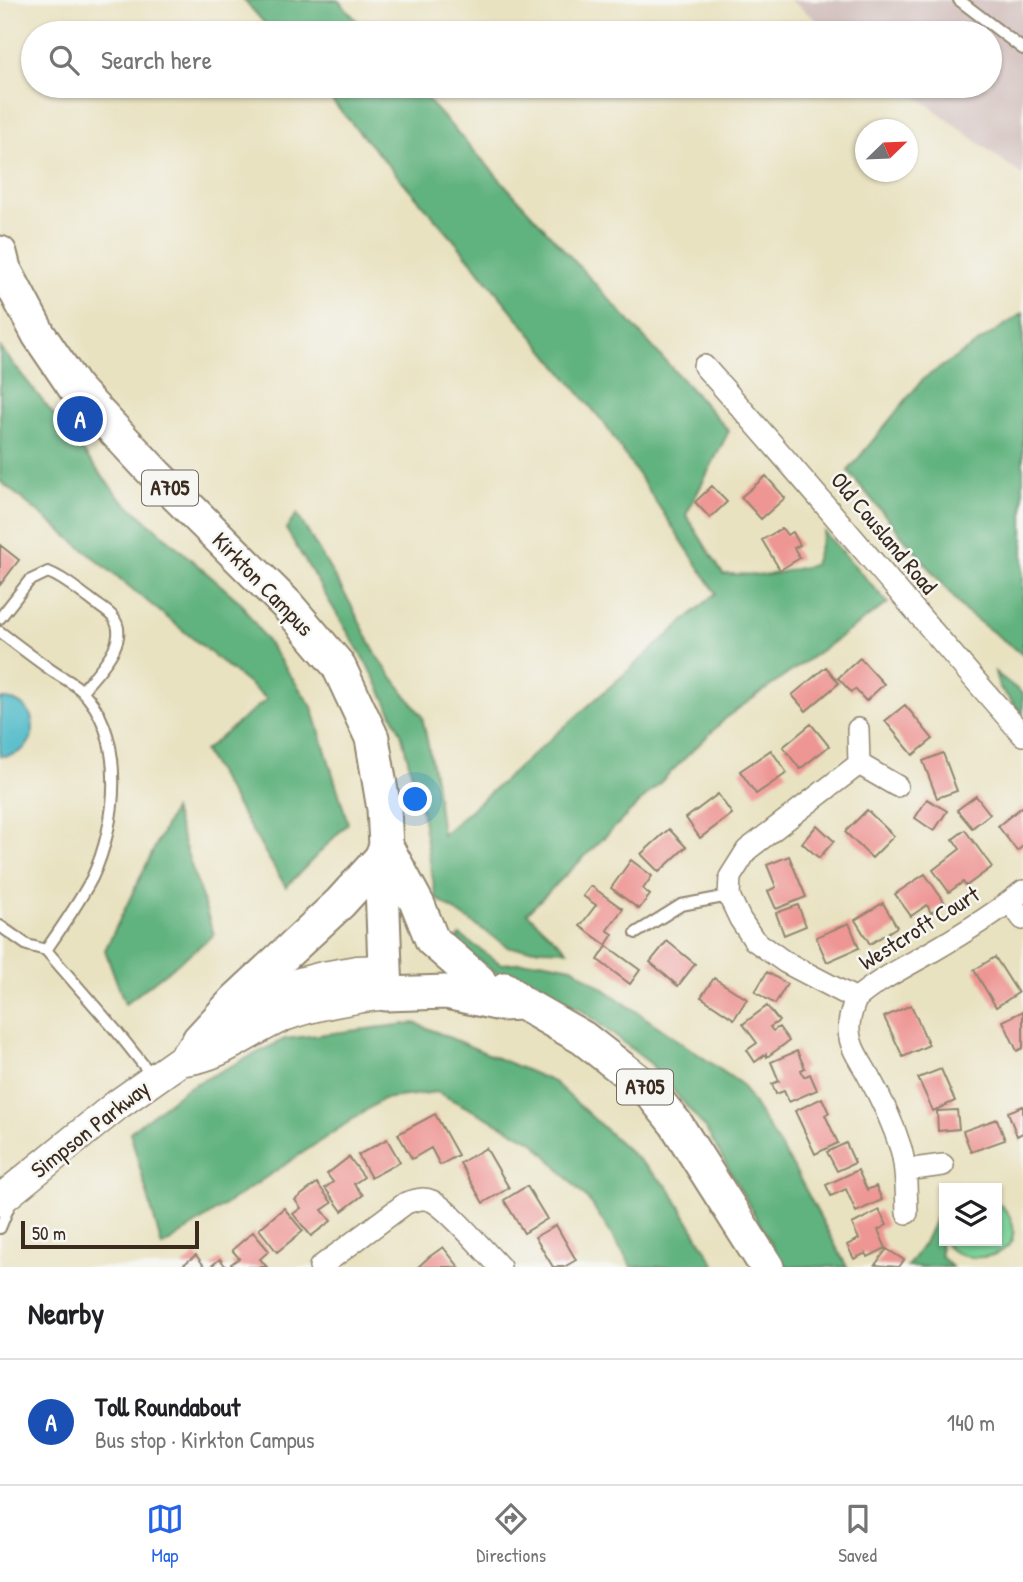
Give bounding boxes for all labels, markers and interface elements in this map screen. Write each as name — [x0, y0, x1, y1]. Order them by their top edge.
search box — [21, 21, 1002, 98]
icon: search — [45, 41, 83, 79]
text: Search here — [101, 42, 212, 77]
north arrow — [855, 119, 918, 182]
pin: A — [57, 393, 103, 445]
street label: Old Cousland Road — [824, 465, 945, 600]
road number: A705 — [142, 470, 198, 505]
street label: Kirkton Campus — [206, 525, 321, 643]
your location — [398, 782, 432, 816]
street label: Westcroft Court — [853, 878, 986, 977]
road number: A705 — [617, 1070, 673, 1104]
street label: Simpson Parkway — [24, 1072, 156, 1185]
map controls — [939, 1183, 1002, 1246]
button: layers — [939, 1183, 1002, 1246]
scale bar — [21, 1218, 200, 1250]
text: 50 m — [32, 1220, 66, 1246]
text: Nearby — [28, 1293, 104, 1333]
text: Toll Roundabout — [95, 1389, 240, 1424]
text: A — [45, 1407, 57, 1438]
text: 140 m — [947, 1407, 995, 1438]
text: Bus stop · Kirkton Campus — [95, 1424, 315, 1455]
tab: Map — [146, 1500, 184, 1568]
tab: Directions — [476, 1500, 546, 1568]
tab: Saved — [838, 1500, 877, 1568]

